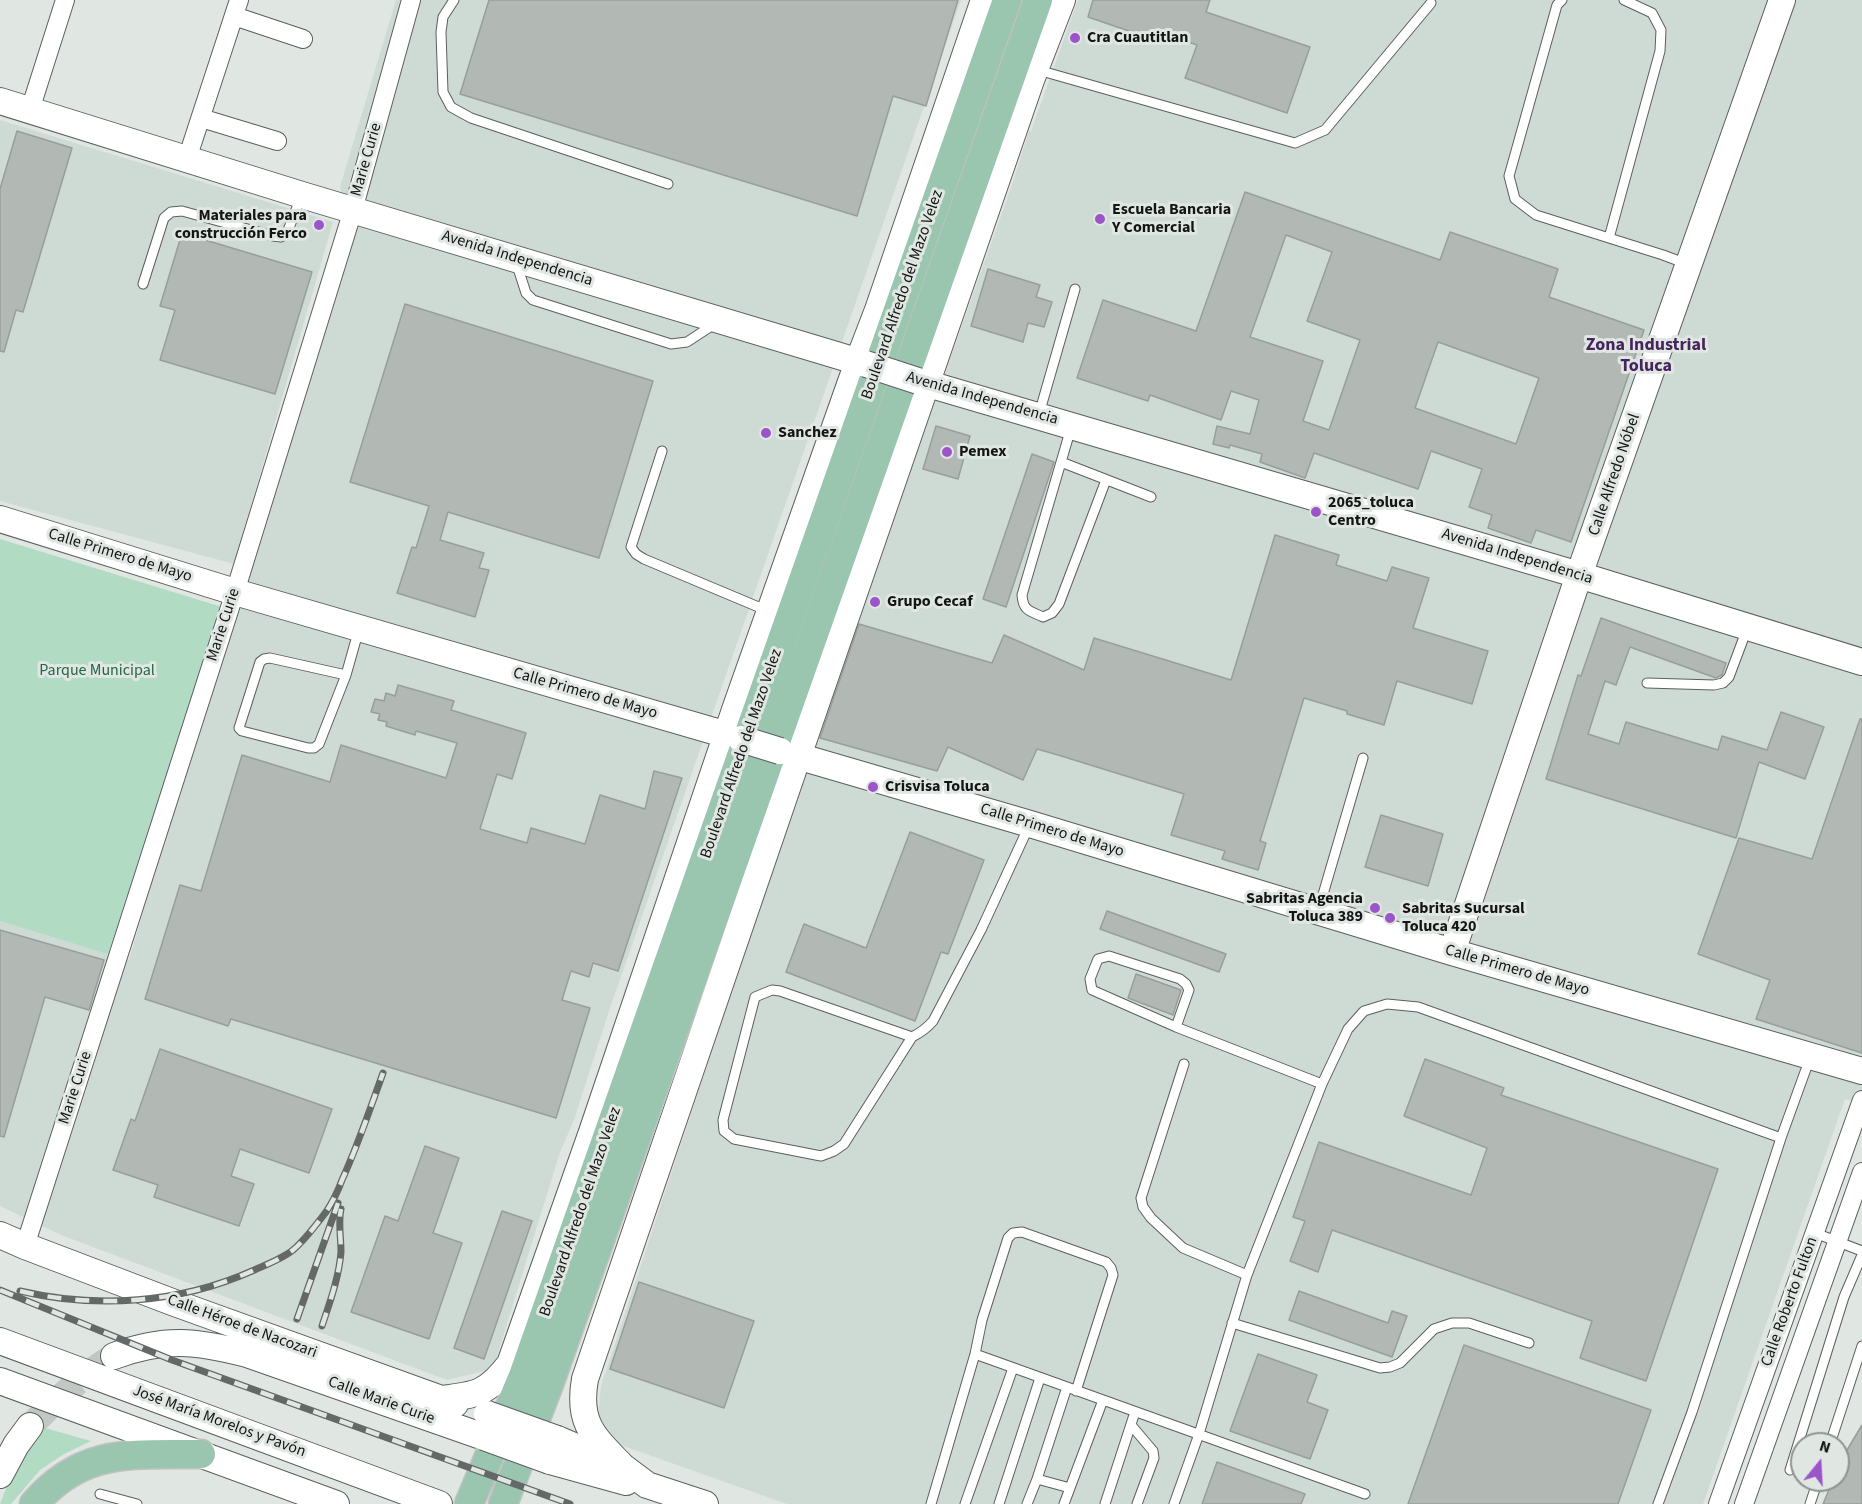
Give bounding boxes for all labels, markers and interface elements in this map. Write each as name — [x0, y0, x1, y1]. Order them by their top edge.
place label: Cra Cuautitlan — [1087, 28, 1188, 48]
marker: Cra Cuautitlan — [1068, 31, 1082, 45]
street label: Marie Curie — [347, 121, 387, 199]
street label: Boulevard Alfredo del Mazo Velez — [858, 188, 948, 402]
place label: Escuela Bancaria Y Comercial — [1112, 200, 1231, 238]
place label: Materiales para construcción Ferco — [175, 206, 307, 244]
marker: Escuela Bancaria Y Comercial — [1093, 212, 1107, 226]
marker: Materiales para construcción Ferco — [312, 218, 326, 232]
street label: Avenida Independencia — [439, 227, 595, 291]
district label: Zona Industrial Toluca — [1586, 335, 1706, 378]
street label: Avenida Independencia — [904, 368, 1060, 430]
street label: Calle Alfredo Nóbel — [1585, 411, 1645, 539]
place label: Sanchez — [778, 423, 837, 443]
marker: Sanchez — [759, 426, 773, 440]
place label: Pemex — [959, 442, 1006, 462]
marker: Pemex — [940, 445, 954, 459]
place label: 2065_toluca Centro — [1328, 493, 1414, 531]
marker: 2065_toluca Centro — [1309, 505, 1323, 519]
street label: Calle Primero de Mayo — [46, 525, 194, 587]
street label: Avenida Independencia — [1439, 525, 1595, 589]
street label: Marie Curie — [203, 586, 245, 664]
place label: Grupo Cecaf — [887, 592, 973, 612]
marker: Grupo Cecaf — [868, 595, 882, 609]
street label: Boulevard Alfredo del Mazo Velez — [697, 647, 787, 861]
park label: Parque Municipal — [39, 661, 155, 681]
street label: Calle Primero de Mayo — [511, 664, 659, 724]
place label: Crisvisa Toluca — [885, 777, 990, 797]
marker: Crisvisa Toluca — [866, 780, 880, 794]
street label: Calle Primero de Mayo — [978, 800, 1126, 862]
place label: Sabritas Agencia Toluca 389 — [1246, 889, 1363, 927]
place label: Sabritas Sucursal Toluca 420 — [1402, 899, 1525, 937]
marker: Sabritas Agencia Toluca 389 — [1368, 901, 1382, 915]
marker: Sabritas Sucursal Toluca 420 — [1383, 911, 1397, 925]
street label: Calle Primero de Mayo — [1443, 941, 1591, 1001]
street label: Marie Curie — [55, 1049, 97, 1127]
street label: Boulevard Alfredo del Mazo Velez — [536, 1105, 626, 1319]
street label: Calle Roberto Fulton — [1758, 1235, 1822, 1369]
street label: Calle Héroe de Nacozari — [164, 1291, 320, 1363]
street label: Calle Marie Curie — [325, 1373, 437, 1429]
street label: José María Morelos y Pavón — [130, 1382, 308, 1462]
north arrow — [1790, 1432, 1850, 1492]
text: N — [1816, 1435, 1833, 1459]

